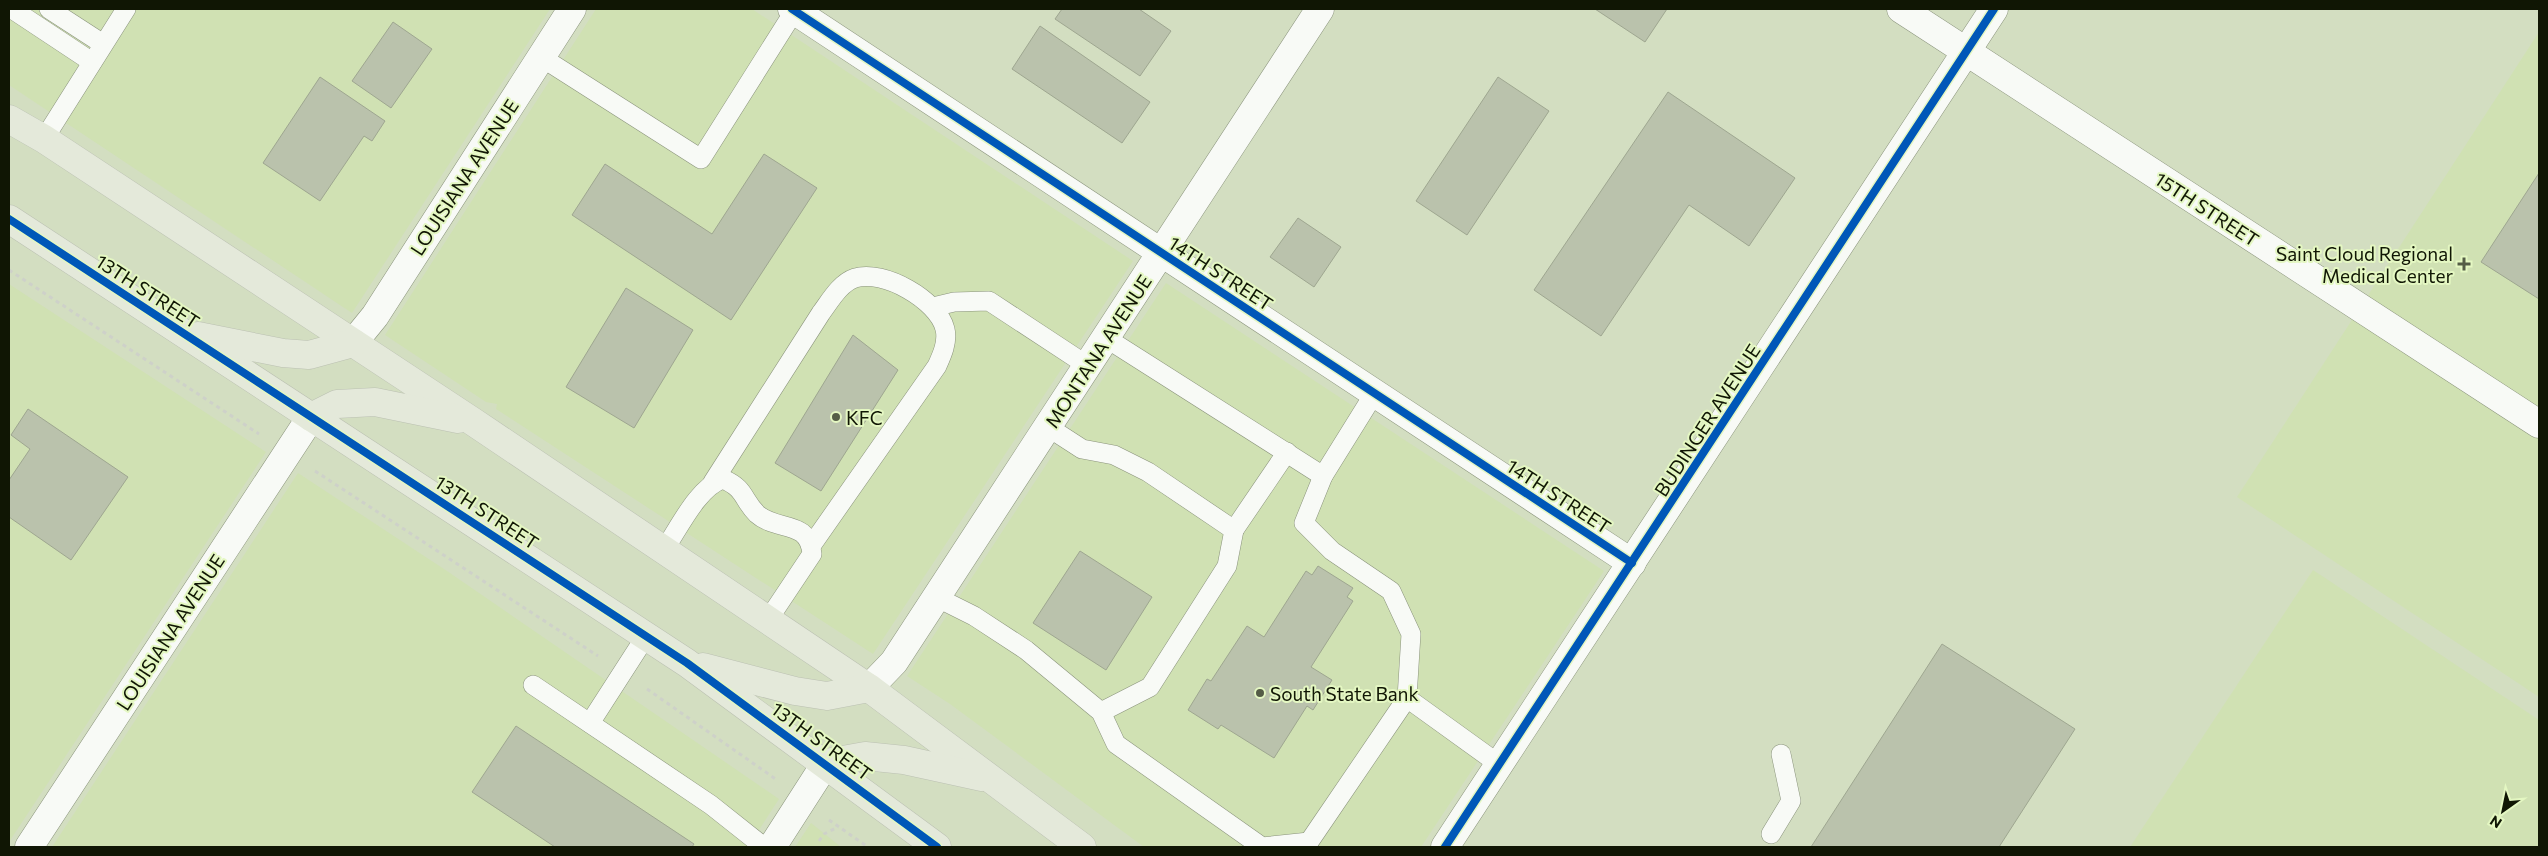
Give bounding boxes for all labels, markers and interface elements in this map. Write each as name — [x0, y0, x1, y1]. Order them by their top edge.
street label: LOUISIANA AVENUE — [405, 95, 523, 259]
street label: 15TH STREET — [2151, 167, 2263, 251]
street label: 14TH STREET — [1165, 231, 1277, 315]
place label: Saint Cloud Regional Medical Center — [2276, 242, 2453, 287]
street label: 13TH STREET — [92, 249, 204, 333]
marker: Saint Cloud Regional Medical Center — [2457, 257, 2471, 271]
street label: MONTANA AVENUE — [1040, 270, 1156, 432]
street label: BUDINGER AVENUE — [1649, 340, 1765, 500]
place label: KFC — [846, 406, 883, 429]
marker: KFC — [830, 411, 842, 423]
street label: 14TH STREET — [1503, 454, 1615, 538]
street label: 13TH STREET — [431, 470, 543, 554]
street label: LOUISIANA AVENUE — [111, 550, 229, 714]
place label: South State Bank — [1270, 682, 1419, 705]
marker: South State Bank — [1254, 687, 1266, 699]
street label: 13TH STREET — [767, 697, 877, 785]
north arrow — [2478, 786, 2528, 836]
text: N — [2487, 812, 2505, 832]

